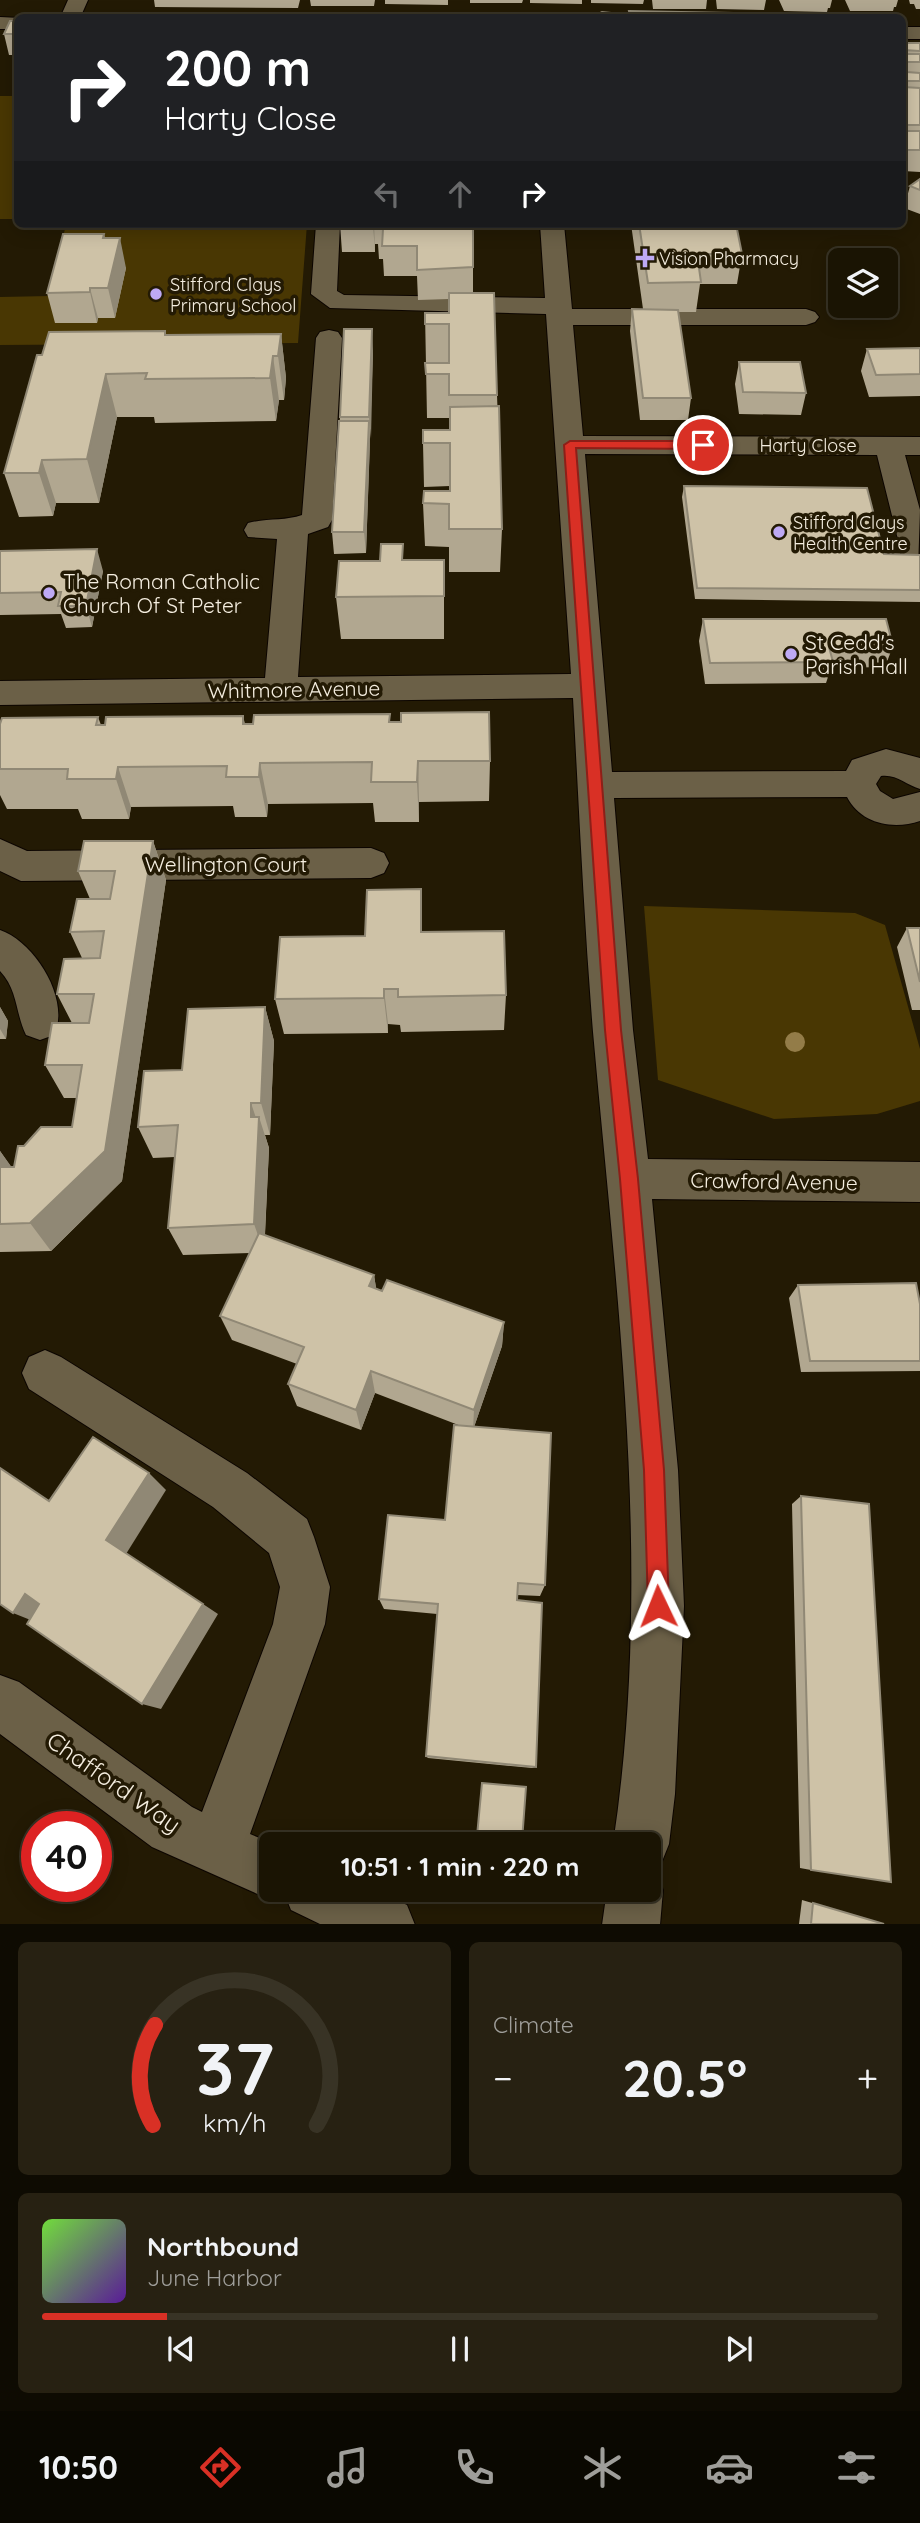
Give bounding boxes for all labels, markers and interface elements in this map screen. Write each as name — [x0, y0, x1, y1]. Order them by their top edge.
text: 200 m — [164, 37, 311, 98]
icon: right — [49, 42, 140, 133]
text: Harty Close — [164, 98, 337, 138]
icon: left — [368, 175, 406, 213]
icon: ahead — [441, 175, 479, 213]
icon: right — [514, 175, 552, 213]
place label: Vision Pharmacy — [659, 247, 799, 270]
map controls — [828, 248, 898, 318]
button: layers — [828, 248, 898, 318]
marker: Vision Pharmacy — [637, 250, 653, 266]
place label: Stifford Clays Primary School — [170, 273, 296, 317]
marker: Stifford Clays Primary School — [148, 286, 164, 302]
pin — [673, 415, 733, 475]
icon: arrive — [684, 426, 722, 464]
street label: Harty Close — [759, 434, 857, 457]
place label: Stifford Clays Health Centre — [793, 511, 908, 555]
marker: Stifford Clays Health Centre — [771, 524, 787, 540]
place label: The Roman Catholic Church Of St Peter — [63, 568, 260, 618]
marker: The Roman Catholic Church Of St Peter — [41, 585, 57, 601]
place label: St Cedd's Parish Hall — [805, 629, 908, 679]
marker: St Cedd's Parish Hall — [783, 646, 799, 662]
street label: Whitmore Avenue — [207, 674, 381, 704]
street label: Wellington Court — [145, 851, 307, 877]
street label: Crawford Avenue — [690, 1167, 858, 1195]
position arrow — [621, 1569, 695, 1643]
street label: Chafford Way — [41, 1725, 187, 1839]
speed limit sign: 40 — [21, 1811, 112, 1902]
text: 10:51 · 1 min · 220 m — [341, 1850, 579, 1883]
text: Climate — [493, 2010, 574, 2039]
text: 37 — [195, 2022, 274, 2113]
text: 20.5° — [622, 2045, 747, 2110]
text: − — [493, 2054, 513, 2102]
text: + — [857, 2054, 878, 2102]
text: km/h — [203, 2106, 266, 2137]
text: Northbound — [147, 2230, 299, 2263]
text: June Harbor — [147, 2263, 282, 2292]
icon: previous — [162, 2330, 200, 2368]
icon: pause — [441, 2330, 479, 2368]
icon: next — [720, 2330, 758, 2368]
icon: directions — [196, 2443, 245, 2492]
icon: music — [323, 2443, 372, 2492]
icon: phone — [450, 2443, 499, 2492]
icon: climate — [578, 2443, 627, 2492]
icon: car — [705, 2443, 754, 2492]
icon: filters — [832, 2443, 881, 2492]
text: 10:50 — [39, 2447, 118, 2487]

